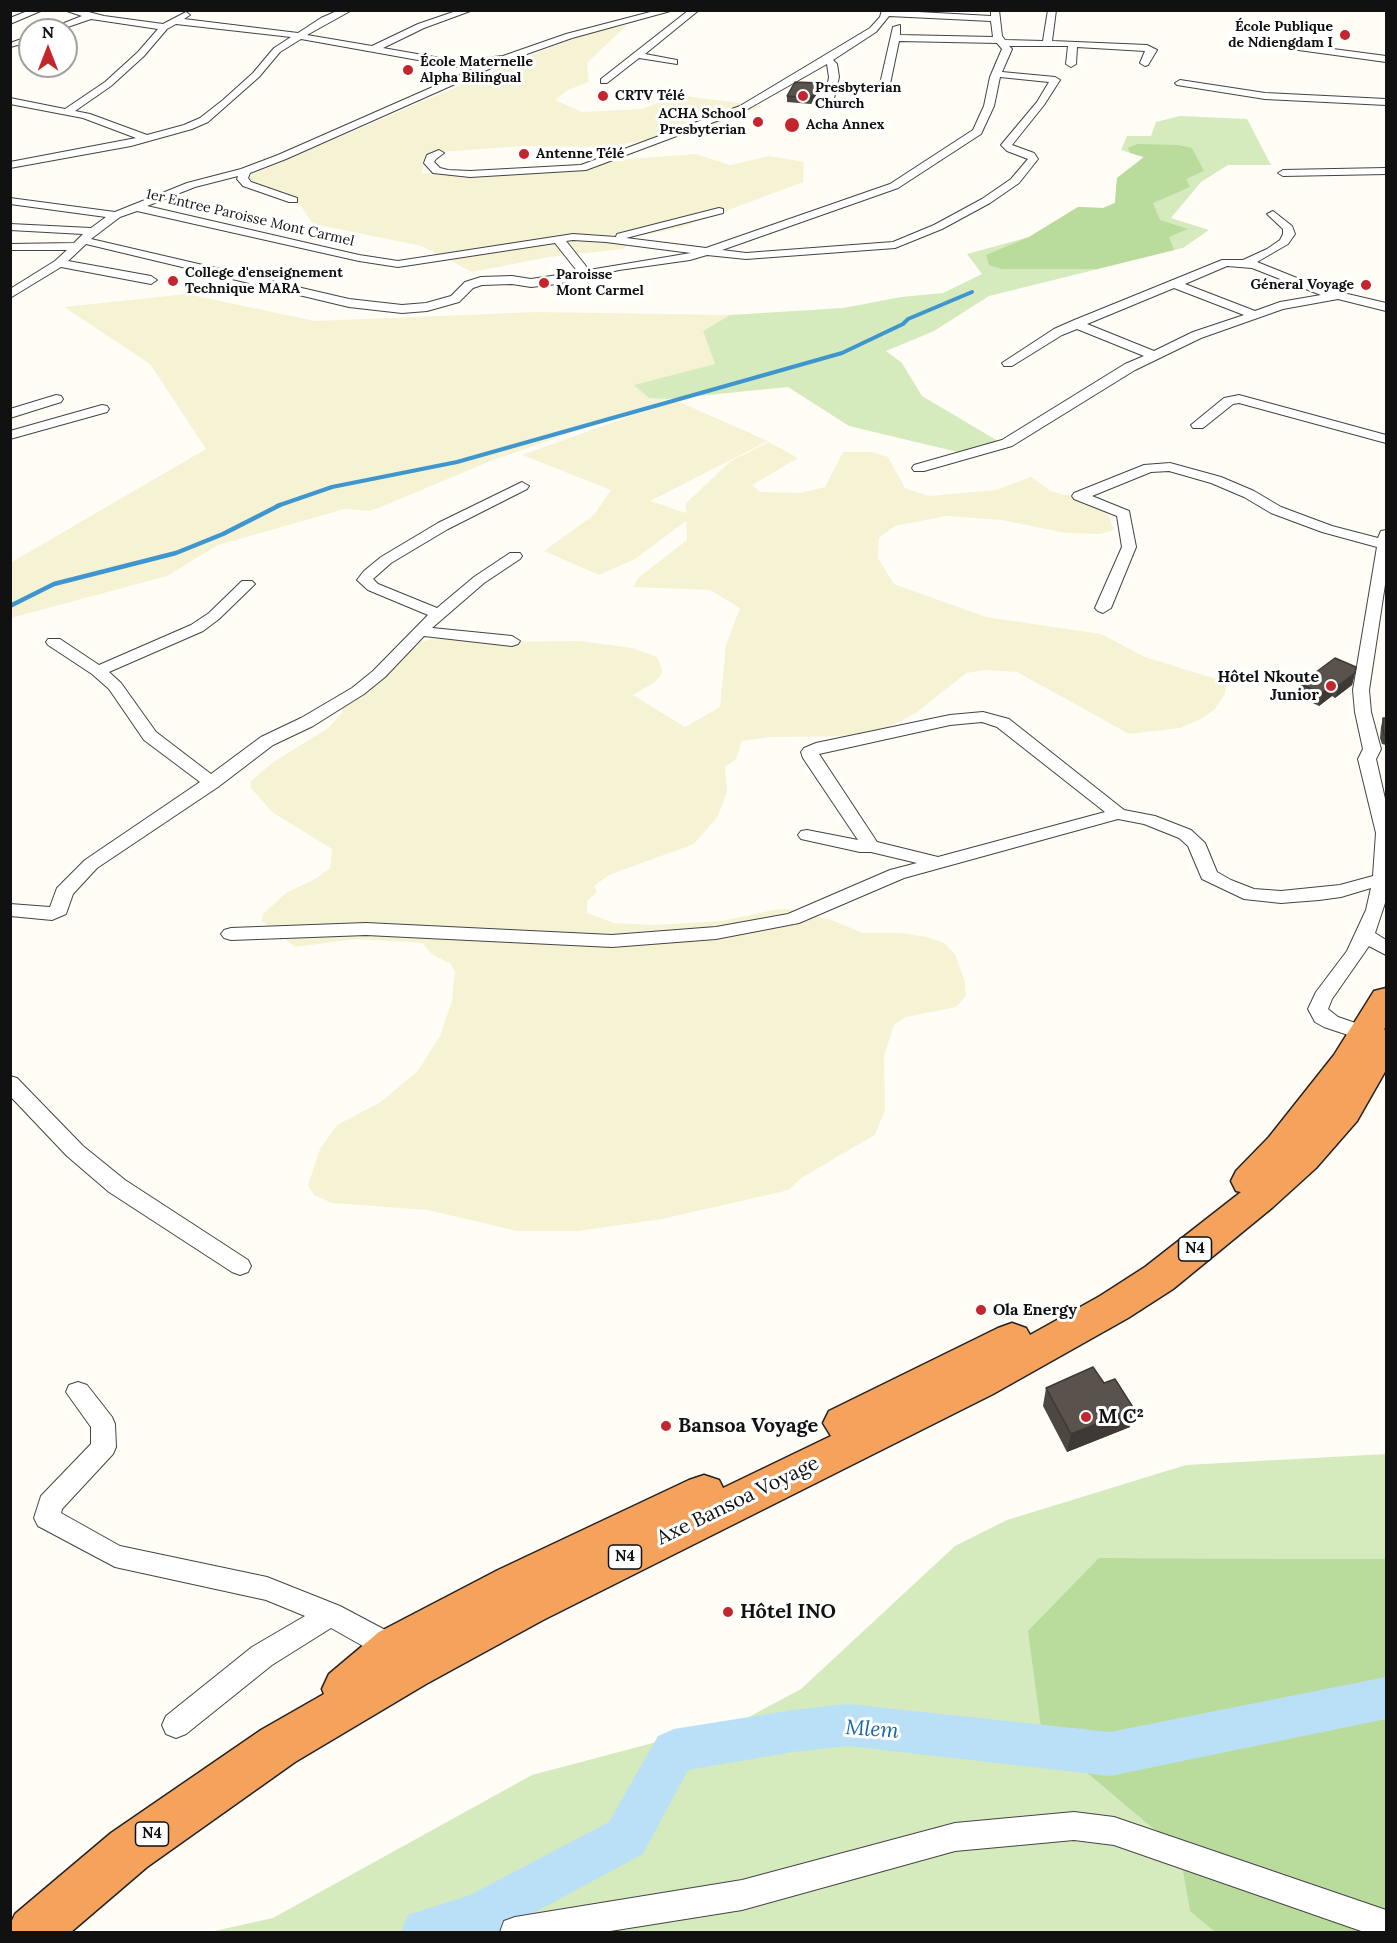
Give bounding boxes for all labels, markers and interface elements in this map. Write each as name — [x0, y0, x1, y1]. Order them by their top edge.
north arrow — [18, 18, 78, 78]
place label: École Publique de Ndiengdam I — [1228, 19, 1333, 51]
text: N — [42, 22, 54, 42]
marker: École Publique de Ndiengdam I — [1338, 28, 1352, 42]
place label: École Maternelle Alpha Bilingual — [420, 54, 533, 86]
marker: École Maternelle Alpha Bilingual — [401, 63, 415, 77]
place label: Presbyterian Church — [815, 80, 901, 112]
place label: CRTV Télé — [615, 88, 685, 104]
marker: CRTV Télé — [596, 89, 610, 103]
marker: Presbyterian Church — [796, 89, 810, 103]
place label: ACHA School Presbyterian — [658, 106, 746, 138]
marker: ACHA School Presbyterian — [751, 115, 765, 129]
marker: Acha Annex — [783, 116, 801, 134]
place label: Acha Annex — [806, 117, 884, 133]
place label: Antenne Télé — [536, 146, 624, 162]
marker: Antenne Télé — [517, 147, 531, 161]
street label: 1er Entree Paroisse Mont Carmel — [144, 186, 356, 250]
place label: College d'enseignement Technique MARA — [185, 265, 343, 298]
place label: Paroisse Mont Carmel — [556, 267, 644, 300]
marker: College d'enseignement Technique MARA — [166, 274, 180, 288]
marker: Paroisse Mont Carmel — [537, 276, 551, 290]
place label: Géneral Voyage — [1251, 277, 1354, 293]
marker: Géneral Voyage — [1359, 278, 1373, 292]
place label: Hôtel Nkoute Junior — [1217, 667, 1319, 705]
marker: Hôtel Nkoute Junior — [1324, 679, 1338, 693]
road number: N4 — [1178, 1237, 1212, 1261]
place label: Ola Energy — [993, 1300, 1077, 1320]
marker: Ola Energy — [974, 1303, 988, 1317]
place label: M C² — [1098, 1405, 1144, 1429]
marker: M C² — [1079, 1410, 1093, 1424]
place label: Bansoa Voyage — [678, 1414, 818, 1438]
marker: Bansoa Voyage — [659, 1419, 673, 1433]
street label: Axe Bansoa Voyage — [653, 1451, 823, 1551]
road number: N4 — [608, 1545, 642, 1569]
place label: Hôtel INO — [740, 1600, 836, 1624]
marker: Hôtel INO — [721, 1605, 735, 1619]
water label: Mlem — [844, 1716, 900, 1744]
road number: N4 — [136, 1822, 168, 1846]

